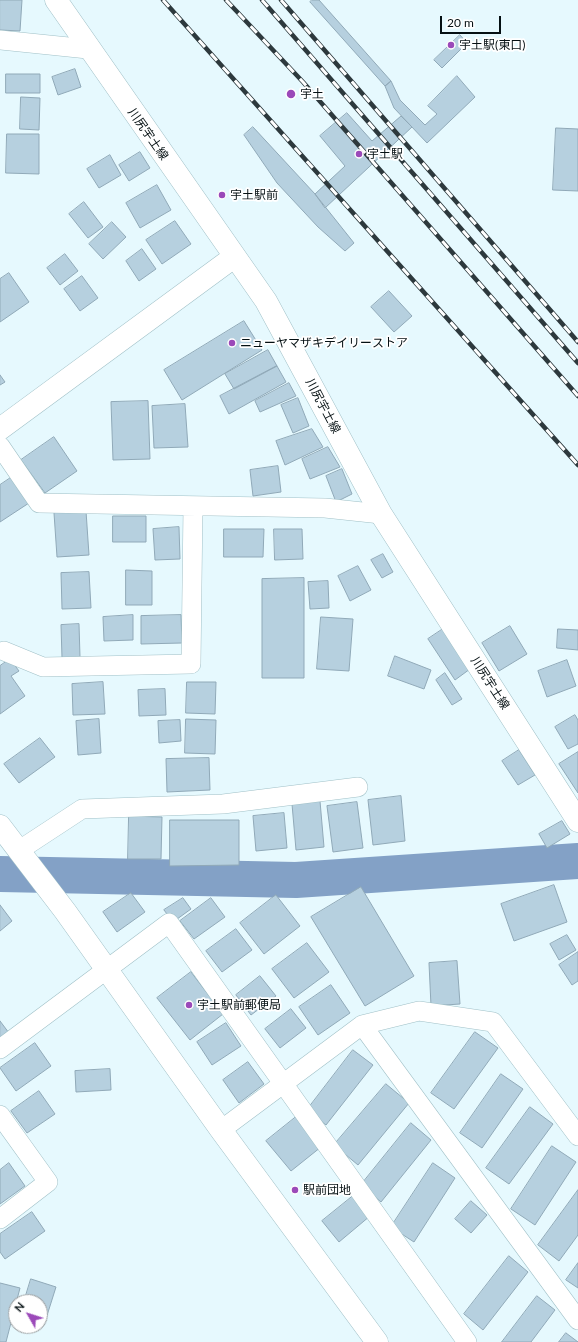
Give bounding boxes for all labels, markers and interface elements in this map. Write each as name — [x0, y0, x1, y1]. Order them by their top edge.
scale bar — [442, 8, 503, 34]
text: 20 m — [447, 15, 474, 30]
place label: 宇土駅(東口) — [459, 38, 525, 52]
marker: 宇土駅(東口) — [446, 40, 456, 50]
place label: 宇土 — [300, 87, 324, 101]
marker: 宇土 — [285, 88, 297, 100]
street label: 川尻宇土線 — [125, 105, 171, 163]
place label: 宇土駅 — [367, 147, 403, 161]
marker: 宇土駅 — [354, 149, 364, 159]
place label: 宇土駅前 — [230, 188, 278, 202]
marker: 宇土駅前 — [217, 190, 227, 200]
place label: ニューヤマザキデイリーストア — [240, 336, 408, 350]
marker: ニューヤマザキデイリーストア — [227, 338, 237, 348]
street label: 川尻宇土線 — [303, 376, 343, 436]
street label: 川尻宇土線 — [468, 654, 512, 712]
place label: 宇土駅前郵便局 — [197, 998, 281, 1012]
marker: 宇土駅前郵便局 — [184, 1000, 194, 1010]
place label: 駅前団地 — [303, 1183, 351, 1197]
marker: 駅前団地 — [290, 1185, 300, 1195]
north arrow — [8, 1294, 48, 1334]
text: N — [11, 1299, 27, 1314]

